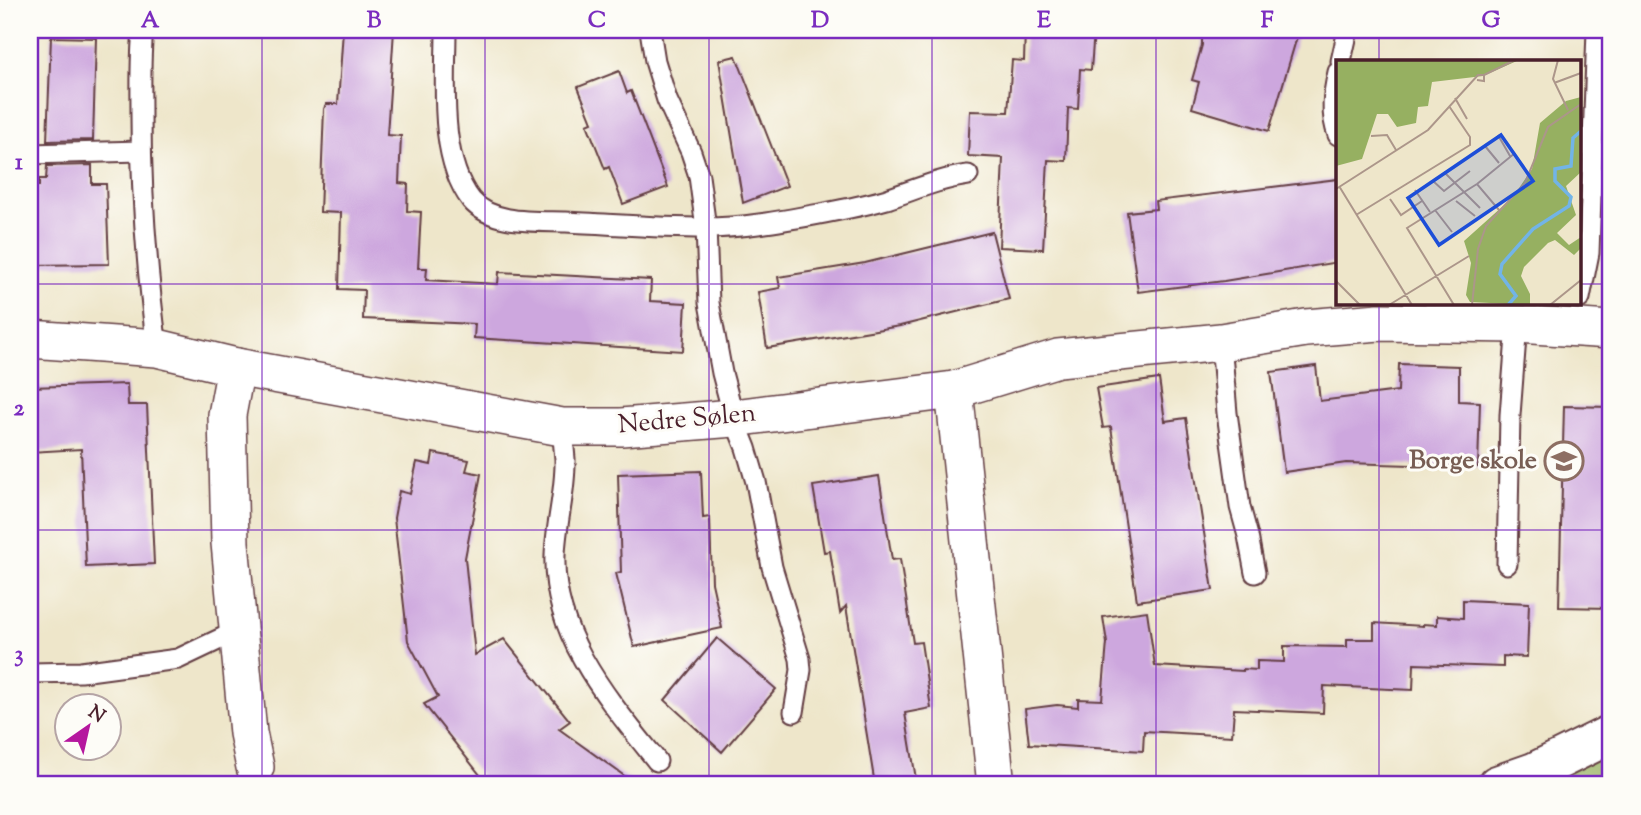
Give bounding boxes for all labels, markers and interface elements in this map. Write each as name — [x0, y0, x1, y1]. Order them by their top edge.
text: A — [141, 5, 160, 38]
text: B — [367, 5, 382, 38]
text: C — [588, 5, 606, 38]
text: D — [811, 5, 829, 38]
text: E — [1037, 5, 1051, 38]
text: F — [1261, 5, 1274, 38]
text: G — [1482, 5, 1501, 38]
inset map — [1336, 60, 1582, 304]
text: 1 — [15, 147, 23, 180]
text: 2 — [14, 393, 25, 426]
street label: Nedre Sølen — [616, 396, 758, 444]
school or university icon: Borge skole — [1543, 440, 1585, 482]
place label: Borge skole — [1409, 443, 1537, 480]
text: 3 — [14, 639, 24, 672]
north arrow — [52, 692, 122, 762]
text: N — [82, 700, 110, 730]

